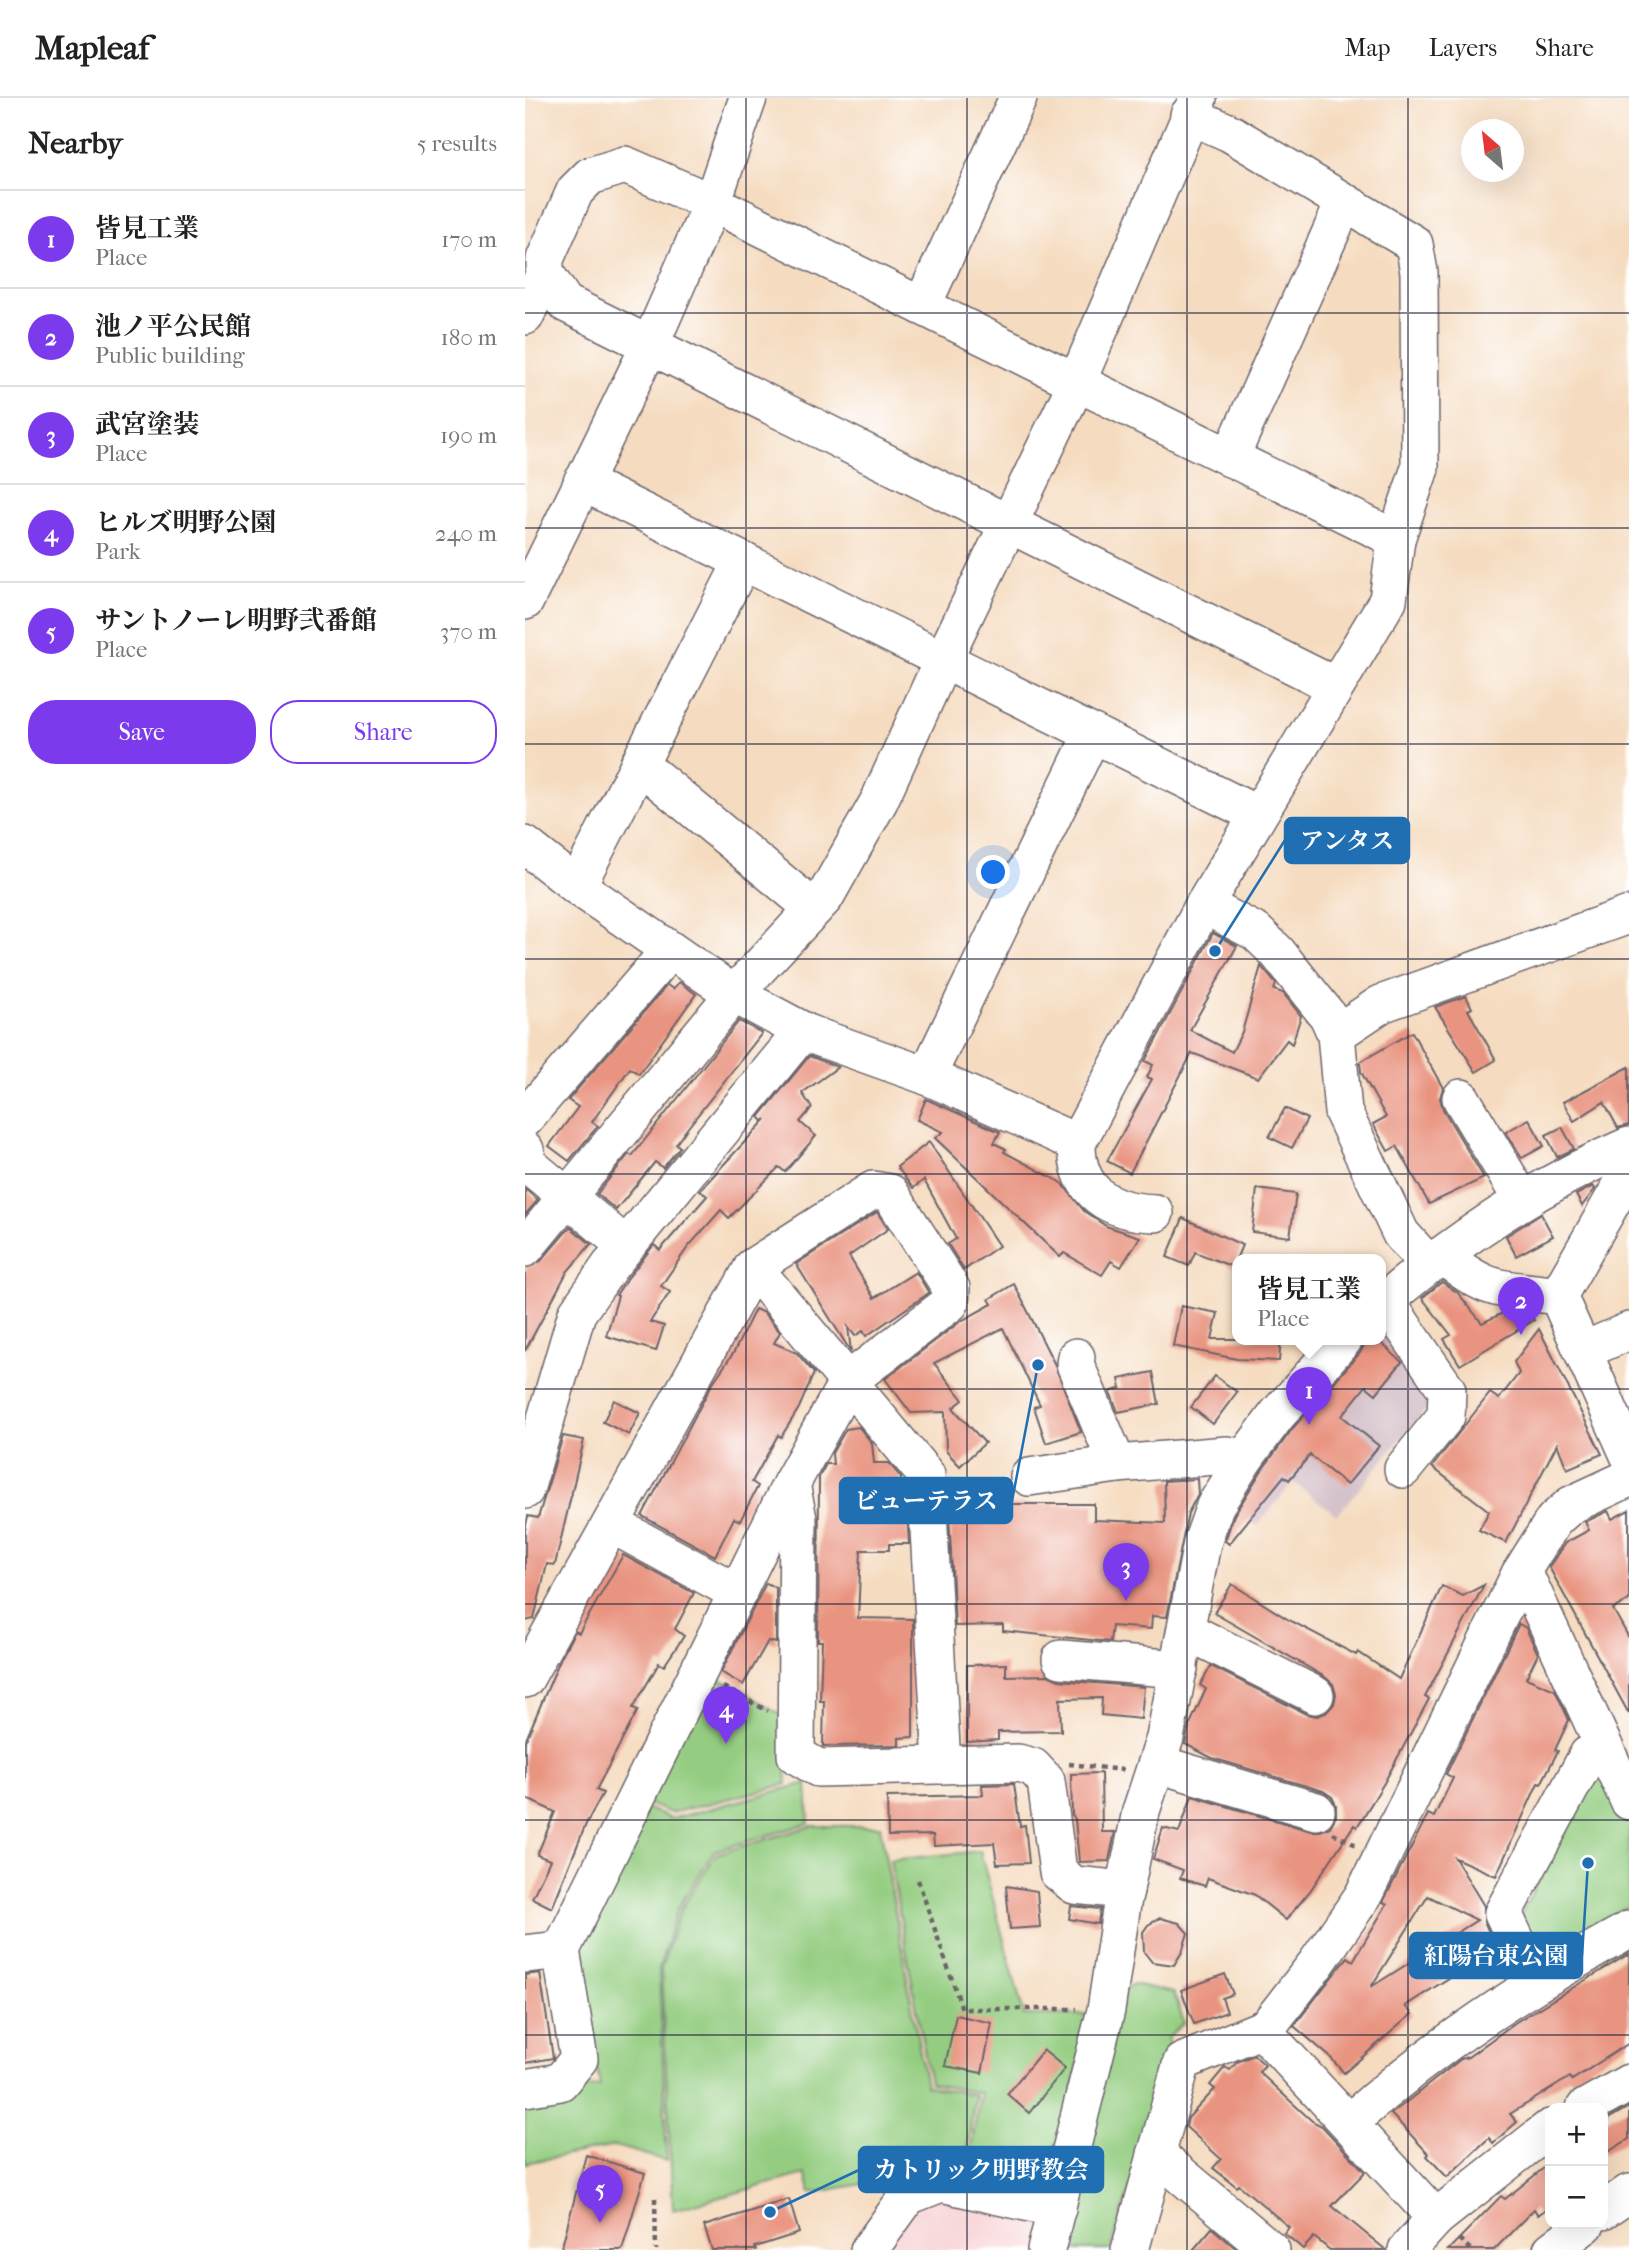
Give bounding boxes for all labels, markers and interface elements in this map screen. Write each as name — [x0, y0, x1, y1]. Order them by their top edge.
text: Mapleaf — [35, 29, 149, 68]
text: Map — [1345, 34, 1391, 62]
text: Layers — [1429, 34, 1497, 62]
text: Share — [1535, 34, 1594, 62]
north arrow — [1461, 119, 1524, 182]
text: Nearby — [28, 126, 123, 161]
text: 5 results — [417, 130, 497, 157]
text: 皆見工業 — [95, 213, 199, 244]
text: 1 — [47, 226, 55, 253]
text: 170 m — [441, 226, 497, 253]
text: Place — [95, 244, 147, 271]
text: 池ノ平公民館 — [95, 311, 251, 342]
text: 2 — [45, 324, 57, 351]
text: 180 m — [440, 324, 497, 351]
text: Public building — [95, 342, 245, 369]
text: 武宮塗装 — [95, 409, 199, 440]
text: 3 — [46, 422, 56, 449]
text: 190 m — [440, 422, 497, 449]
text: Place — [95, 440, 147, 467]
text: ヒルズ明野公園 — [95, 507, 276, 538]
text: 4 — [44, 520, 58, 547]
text: 240 m — [435, 520, 497, 547]
text: Park — [95, 538, 141, 565]
text: サントノーレ明野弐番館 — [95, 605, 377, 636]
text: 5 — [46, 618, 56, 645]
text: 370 m — [440, 618, 497, 645]
text: Place — [95, 636, 147, 663]
button: Save — [28, 700, 256, 764]
button: Share — [270, 700, 497, 764]
callout: アンタス — [1285, 818, 1409, 863]
text: アンタス — [1300, 827, 1394, 855]
your location — [976, 855, 1010, 889]
popup — [1232, 1254, 1386, 1345]
text: 皆見工業 — [1257, 1274, 1361, 1305]
pin: 2 — [1498, 1277, 1544, 1335]
text: Place — [1257, 1305, 1309, 1332]
pin: 1 — [1286, 1367, 1332, 1425]
callout: ビューテラス — [840, 1478, 1012, 1523]
text: ビューテラス — [854, 1487, 998, 1515]
pin: 3 — [1103, 1543, 1149, 1601]
pin: 4 — [703, 1686, 749, 1744]
callout: 紅陽台東公園 — [1410, 1933, 1582, 1978]
text: 紅陽台東公園 — [1424, 1942, 1568, 1970]
map controls — [1545, 2103, 1608, 2229]
button: + — [1545, 2103, 1608, 2166]
callout: カトリック明野教会 — [859, 2147, 1103, 2192]
text: カトリック明野教会 — [873, 2156, 1089, 2184]
pin: 5 — [577, 2165, 623, 2223]
button: − — [1545, 2166, 1608, 2229]

